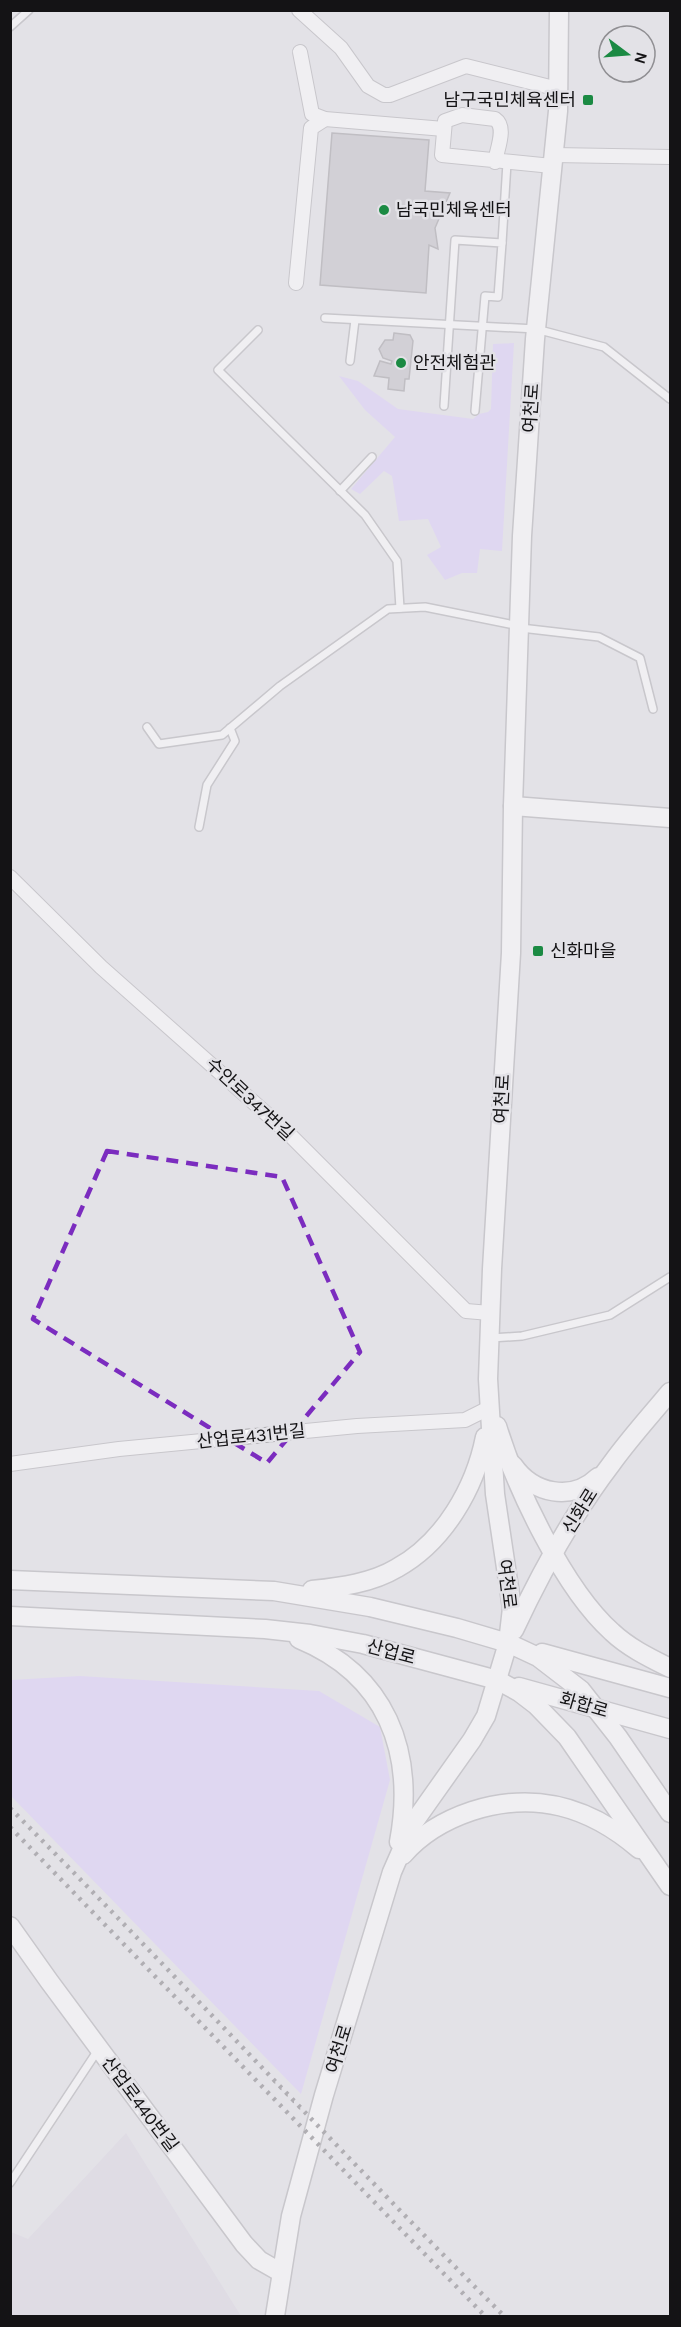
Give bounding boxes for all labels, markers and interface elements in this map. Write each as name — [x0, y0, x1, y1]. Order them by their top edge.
north arrow — [597, 24, 657, 84]
text: N — [630, 50, 652, 66]
place label: 남구국민체육센터 — [444, 89, 576, 111]
marker: 남구국민체육센터 — [581, 93, 595, 107]
place label: 남국민체육센터 — [396, 199, 512, 221]
marker: 남국민체육센터 — [377, 203, 391, 217]
place label: 안전체험관 — [413, 352, 496, 374]
marker: 안전체험관 — [394, 356, 408, 370]
street label: 여천로 — [518, 382, 544, 434]
place label: 신화마을 — [550, 940, 616, 962]
marker: 신화마을 — [531, 944, 545, 958]
street label: 수안로347번길 — [202, 1053, 298, 1145]
street label: 여천로 — [490, 1074, 514, 1124]
street label: 산업로431번길 — [195, 1419, 307, 1453]
street label: 신화로 — [558, 1484, 602, 1538]
street label: 여천로 — [493, 1558, 521, 1610]
street label: 산업로 — [364, 1635, 418, 1669]
street label: 화합로 — [557, 1688, 611, 1722]
street label: 여천로 — [321, 2022, 357, 2076]
street label: 산업로440번길 — [97, 2052, 183, 2156]

